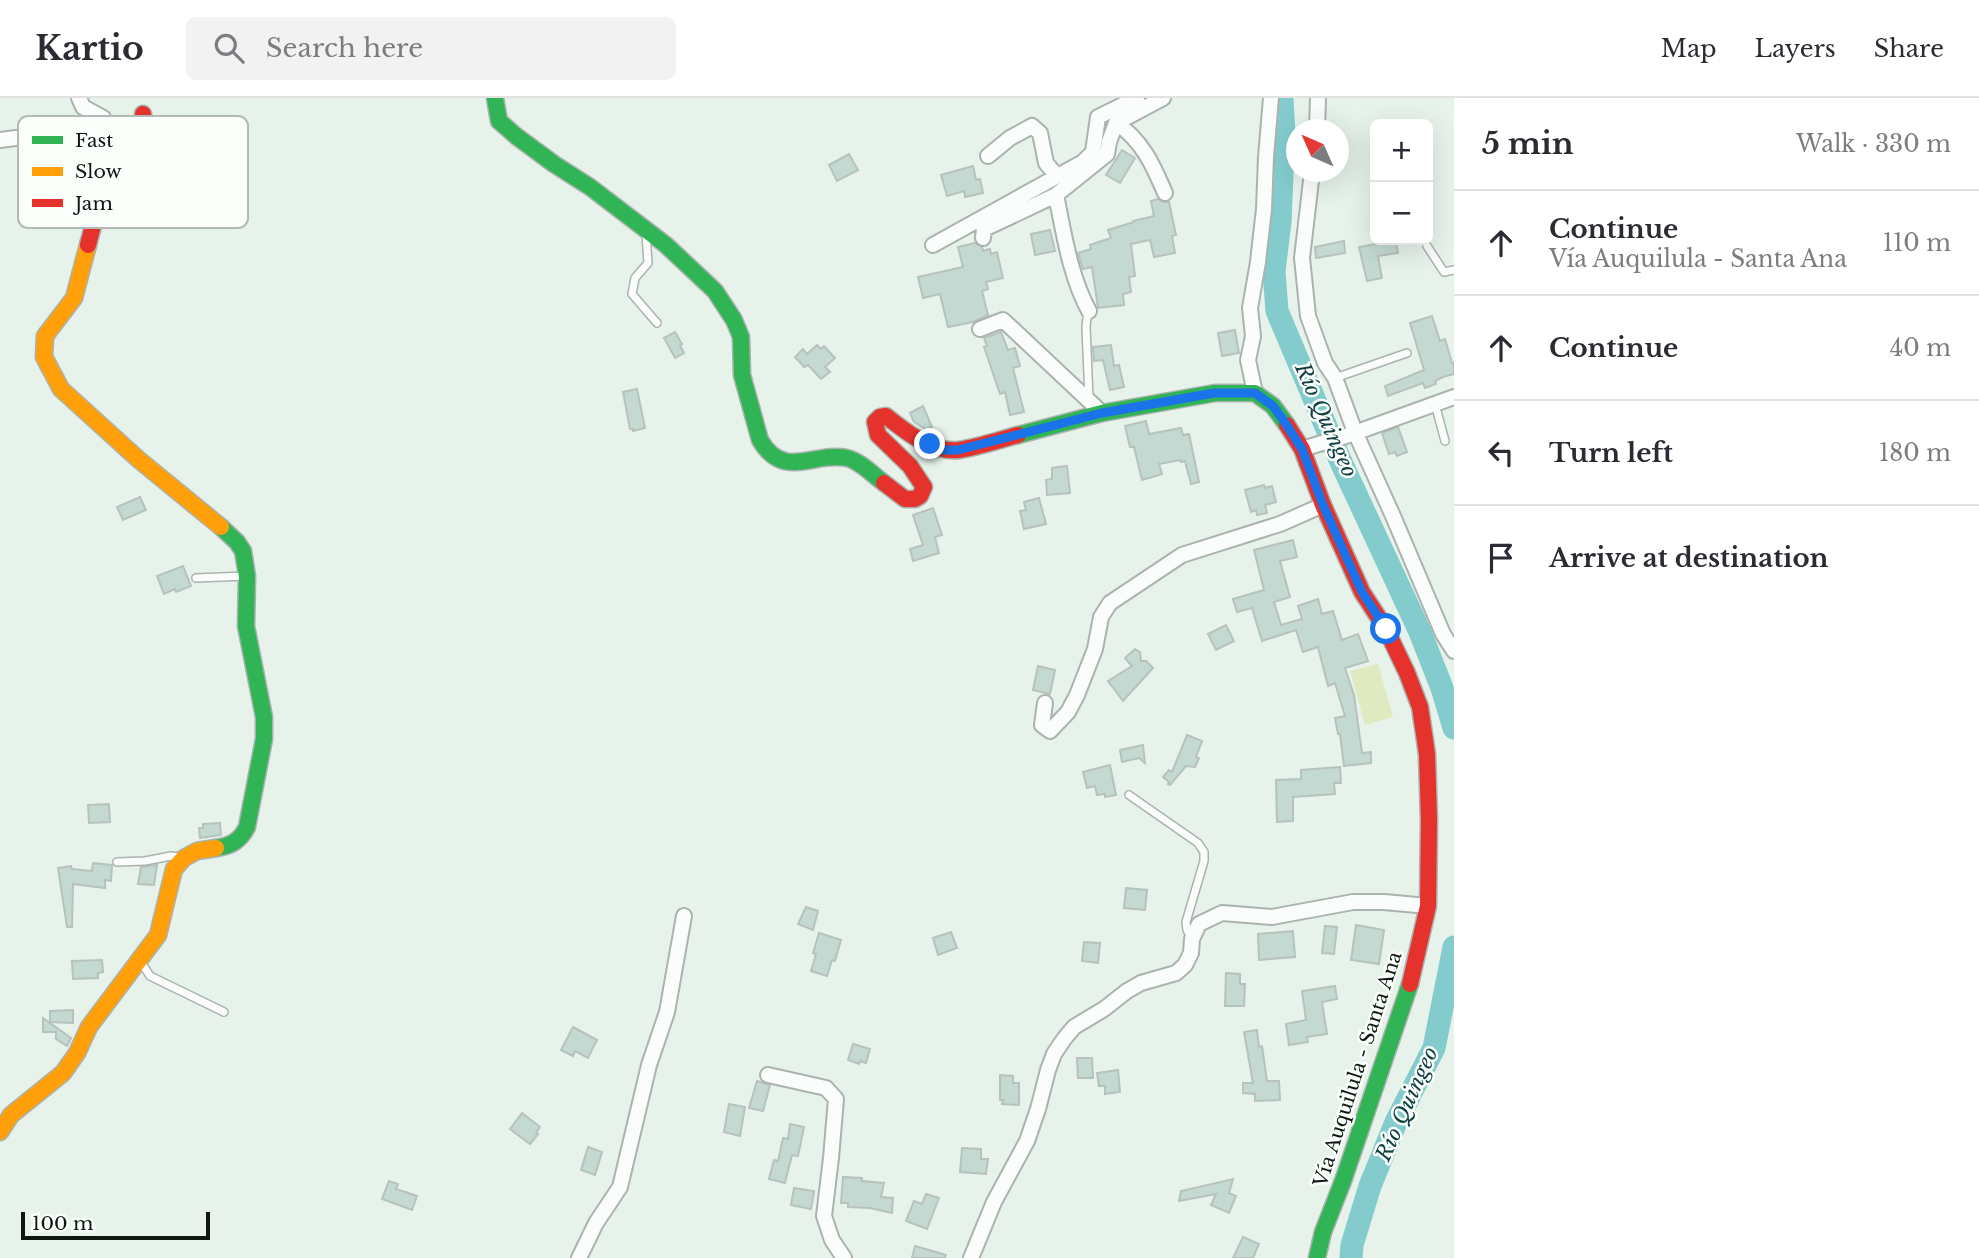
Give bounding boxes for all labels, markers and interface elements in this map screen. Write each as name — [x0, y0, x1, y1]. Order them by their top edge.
search box — [186, 17, 676, 80]
text: Kartio — [35, 28, 144, 69]
icon: search — [210, 29, 248, 67]
text: Search here — [266, 32, 423, 64]
text: Map — [1661, 34, 1717, 63]
text: Layers — [1755, 34, 1836, 63]
text: Share — [1874, 34, 1944, 63]
legend — [18, 116, 248, 228]
north arrow — [1286, 119, 1349, 182]
map controls — [1370, 119, 1433, 245]
button: + — [1370, 119, 1433, 182]
text: 5 min — [1482, 125, 1574, 162]
text: Fast — [75, 129, 114, 152]
text: Walk · 330 m — [1796, 130, 1951, 158]
text: Slow — [75, 160, 122, 183]
button: − — [1370, 182, 1433, 245]
text: Jam — [72, 192, 113, 215]
text: Continue — [1549, 213, 1678, 245]
icon: ahead — [1482, 224, 1520, 262]
text: 110 m — [1883, 229, 1951, 257]
text: Vía Auquilula - Santa Ana — [1549, 245, 1847, 273]
icon: ahead — [1482, 329, 1520, 367]
text: Continue — [1549, 332, 1678, 364]
text: 40 m — [1890, 334, 1951, 362]
water label: Río Quingeo — [1289, 358, 1363, 481]
route end — [914, 428, 945, 459]
icon: left — [1482, 434, 1520, 472]
text: Turn left — [1549, 437, 1673, 469]
text: 180 m — [1879, 439, 1951, 467]
icon: arrive — [1482, 539, 1520, 577]
text: Arrive at destination — [1549, 542, 1829, 574]
route start — [1370, 613, 1401, 644]
street label: Vía Auquilula - Santa Ana — [1308, 948, 1407, 1191]
water label: Río Quingeo — [1370, 1043, 1444, 1166]
scale bar — [21, 1209, 210, 1241]
text: 100 m — [32, 1212, 93, 1235]

